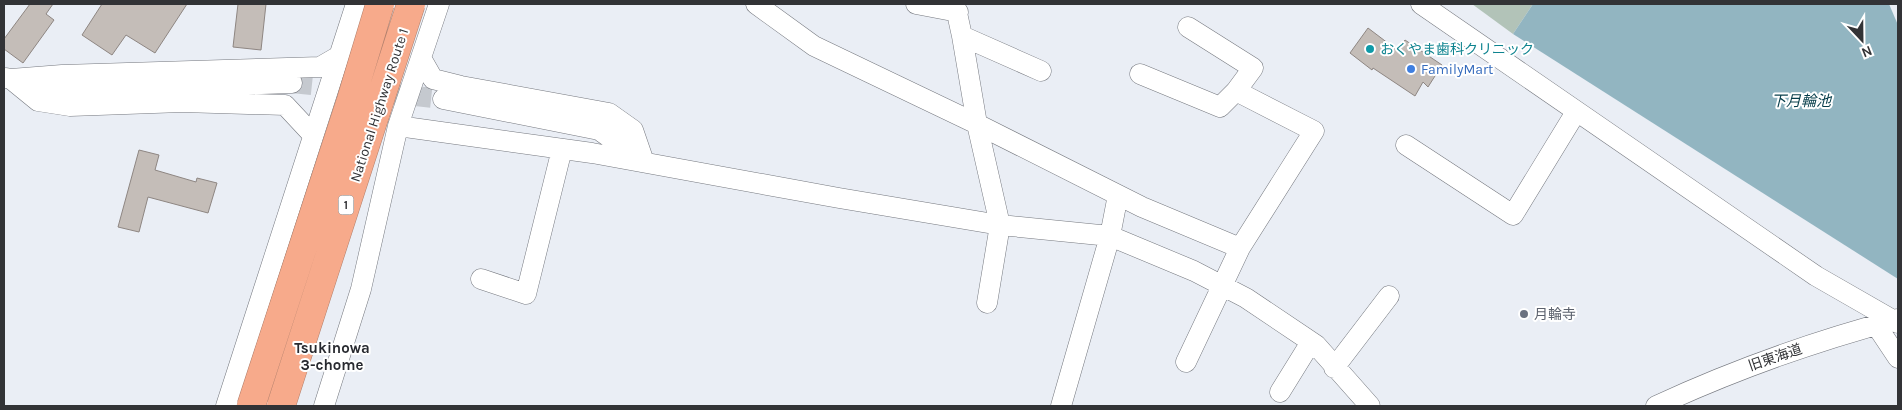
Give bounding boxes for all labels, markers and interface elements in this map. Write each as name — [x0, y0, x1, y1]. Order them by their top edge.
north arrow — [1837, 15, 1887, 65]
street label: National Highway Route 1 — [347, 26, 412, 184]
place label: おくやま歯科クリニック — [1380, 41, 1534, 58]
text: N — [1859, 42, 1875, 61]
marker: おくやま歯科クリニック — [1364, 43, 1376, 55]
place label: FamilyMart — [1421, 61, 1493, 78]
marker: FamilyMart — [1405, 63, 1417, 75]
water label: 下月輪池 — [1771, 92, 1833, 110]
road number: 1 — [338, 196, 354, 214]
place label: 月輪寺 — [1534, 306, 1576, 323]
marker: 月輪寺 — [1518, 308, 1530, 320]
district label: Tsukinowa 3-chome — [294, 339, 370, 374]
street label: 旧東海道 — [1746, 340, 1804, 375]

